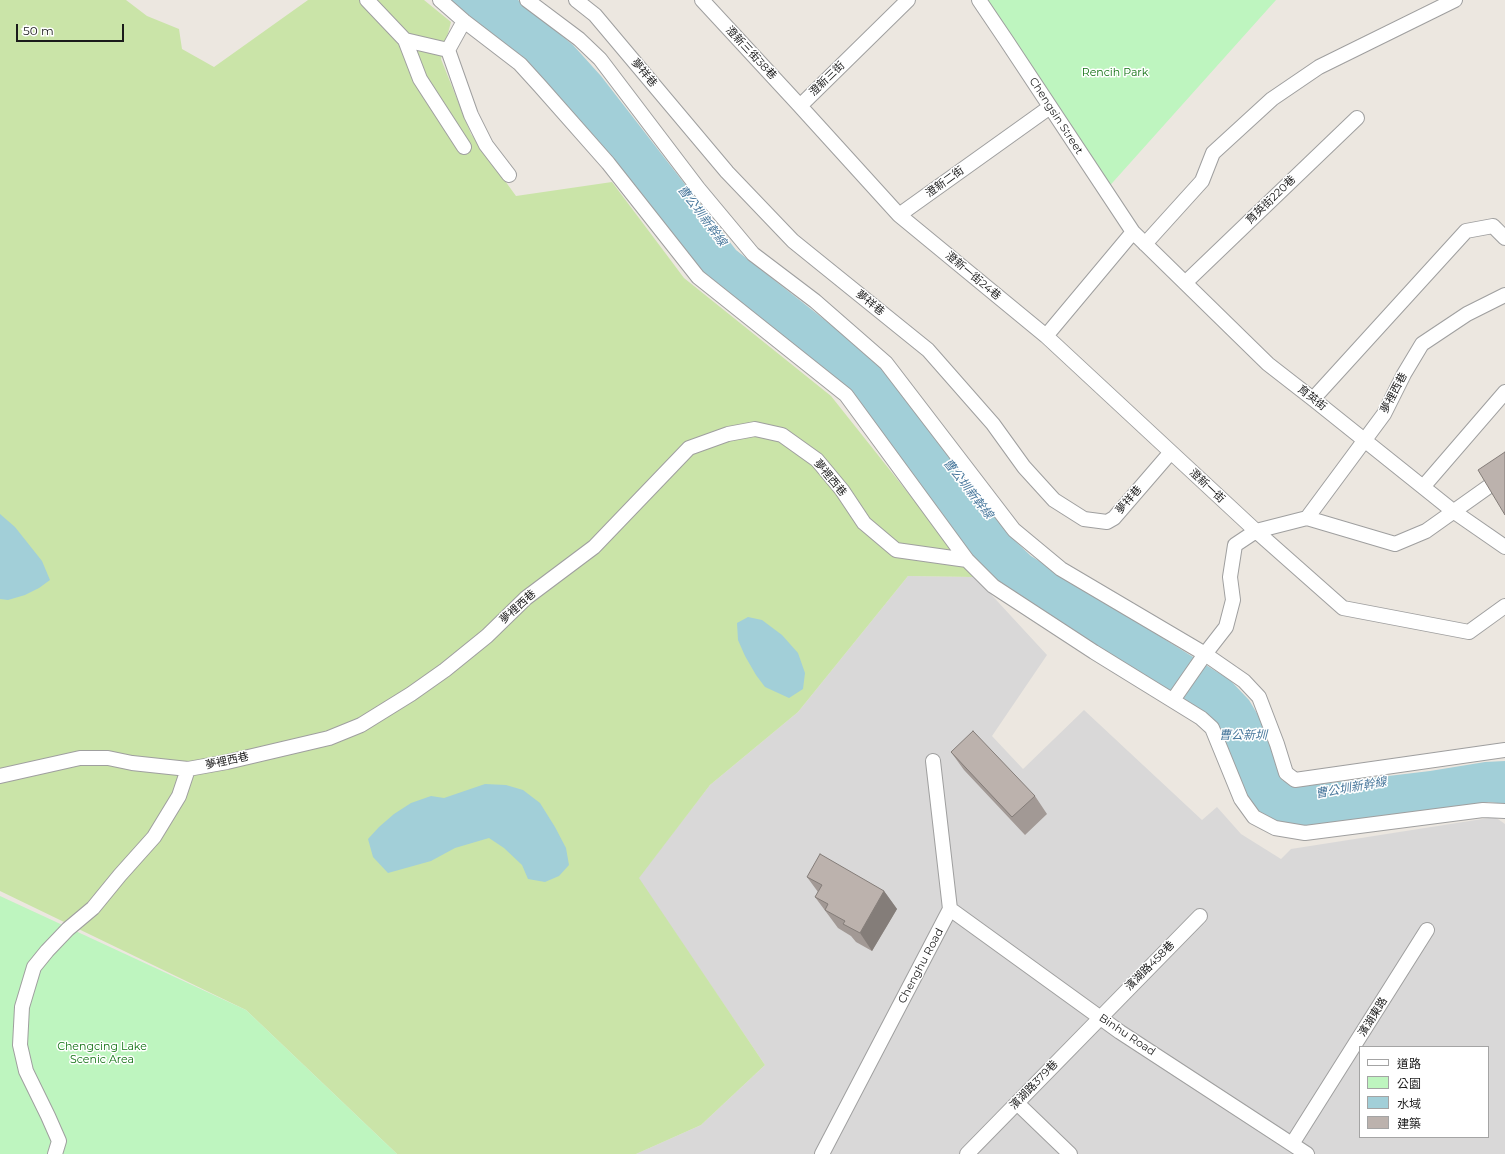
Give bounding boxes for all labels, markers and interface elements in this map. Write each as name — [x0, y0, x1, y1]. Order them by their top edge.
scale bar — [18, 16, 126, 42]
text: 50 m — [23, 23, 54, 38]
street label: 澄新三街38巷 — [723, 24, 779, 82]
street label: 夢祥巷 — [628, 56, 660, 90]
street label: 澄新三街 — [807, 59, 847, 99]
park label: Rencih Park — [1082, 66, 1148, 80]
street label: Chengsin Street — [1026, 75, 1086, 157]
street label: 澄新二街 — [923, 164, 967, 200]
street label: 育英街220巷 — [1243, 173, 1299, 227]
water label: 曹公圳新幹線 — [675, 183, 729, 249]
street label: 澄新一街24巷 — [943, 249, 1003, 303]
street label: 夢祥巷 — [853, 287, 887, 319]
street label: 夢裡西巷 — [1378, 370, 1410, 416]
street label: 育英街 — [1295, 383, 1329, 413]
water label: 曹公圳新幹線 — [940, 456, 996, 522]
street label: 夢裡西巷 — [811, 457, 849, 499]
street label: 澄新一街 — [1186, 466, 1228, 506]
street label: 夢祥巷 — [1113, 483, 1145, 517]
street label: 夢裡西巷 — [497, 587, 539, 627]
water label: 曹公新圳 — [1219, 728, 1267, 742]
street label: 夢裡西巷 — [204, 750, 250, 772]
water label: 曹公圳新幹線 — [1314, 775, 1388, 801]
street label: Chenghu Road — [896, 926, 946, 1006]
street label: 濱湖路458巷 — [1123, 939, 1177, 993]
street label: 濱湖東路 — [1356, 995, 1390, 1039]
street label: Binhu Road — [1096, 1011, 1158, 1059]
park label: Chengcing Lake Scenic Area — [57, 1040, 147, 1066]
legend — [1359, 1046, 1489, 1138]
text: 道路 — [1397, 1056, 1421, 1071]
street label: 濱湖路379巷 — [1007, 1058, 1061, 1112]
text: 公園 — [1397, 1076, 1421, 1091]
text: 水域 — [1397, 1096, 1421, 1111]
text: 建築 — [1397, 1116, 1421, 1131]

